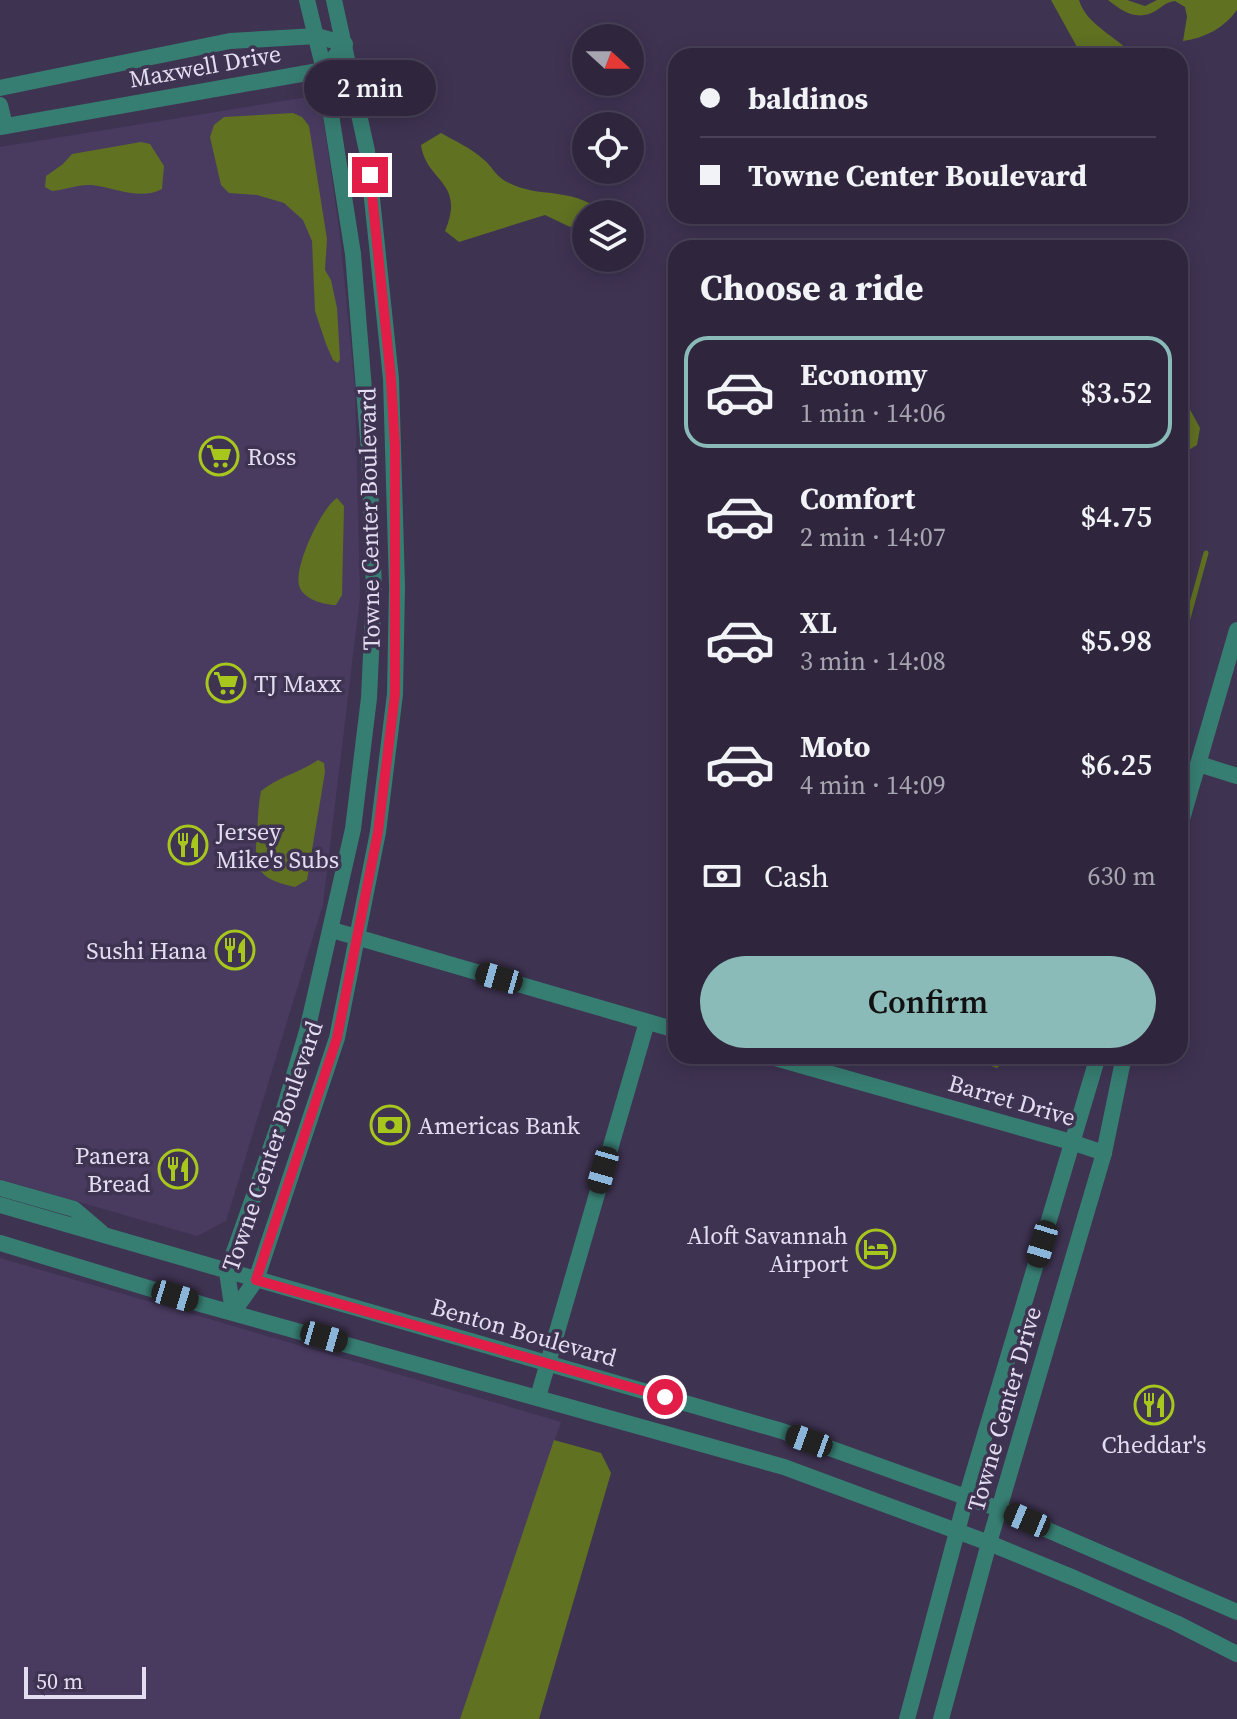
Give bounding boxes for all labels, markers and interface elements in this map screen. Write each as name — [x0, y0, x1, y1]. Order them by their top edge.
north arrow — [572, 24, 644, 96]
map controls — [572, 24, 644, 272]
street label: Maxwell Drive — [126, 36, 284, 96]
callout: 2 min — [304, 59, 436, 115]
text: 2 min — [337, 70, 403, 106]
text: baldinos — [748, 78, 868, 119]
button: locate — [572, 112, 644, 184]
text: Towne Center Boulevard — [748, 155, 1087, 196]
route end — [352, 157, 388, 193]
button: layers — [572, 200, 644, 272]
text: Choose a ride — [700, 263, 923, 312]
text: Economy — [800, 354, 928, 395]
icon: car — [704, 356, 776, 428]
text: $3.52 — [1081, 372, 1152, 413]
street label: Towne Center Boulevard — [350, 387, 388, 651]
text: 1 min · 14:06 — [800, 395, 946, 431]
supermarket icon: Ross — [198, 435, 240, 477]
place label: Ross — [247, 440, 296, 473]
text: Comfort — [800, 478, 915, 519]
icon: car — [704, 480, 776, 552]
text: $4.75 — [1081, 496, 1152, 537]
text: 2 min · 14:07 — [800, 519, 946, 555]
text: XL — [800, 602, 837, 643]
icon: car — [704, 604, 776, 676]
text: $5.98 — [1081, 620, 1152, 661]
text: 3 min · 14:08 — [800, 643, 946, 679]
supermarket icon: TJ Maxx — [205, 662, 247, 704]
place label: TJ Maxx — [254, 667, 342, 700]
text: Moto — [800, 726, 871, 767]
icon: car — [704, 728, 776, 800]
text: $6.25 — [1081, 744, 1152, 785]
text: 4 min · 14:09 — [800, 767, 946, 803]
place label: Jersey Mike's Subs — [215, 815, 339, 876]
restaurant icon: Jersey Mike's Subs — [167, 824, 209, 866]
icon: cash — [700, 854, 744, 898]
text: Cash — [764, 856, 829, 897]
text: 630 m — [1088, 858, 1156, 894]
restaurant icon: Sushi Hana — [214, 929, 256, 971]
place label: Sushi Hana — [86, 934, 208, 967]
button: Confirm — [700, 956, 1156, 1048]
car — [473, 960, 525, 996]
street label: Towne Center Boulevard — [214, 1016, 331, 1276]
street label: Barret Drive — [945, 1066, 1079, 1134]
bank icon: Americas Bank — [369, 1104, 411, 1146]
place label: Americas Bank — [418, 1109, 581, 1142]
place label: Panera Bread — [75, 1139, 151, 1200]
car — [585, 1144, 621, 1196]
restaurant icon: Panera Bread — [157, 1148, 199, 1190]
car — [1024, 1218, 1060, 1270]
place label: Aloft Savannah Airport — [687, 1219, 848, 1280]
hotel icon: Aloft Savannah Airport — [855, 1228, 897, 1270]
car — [149, 1278, 201, 1314]
street label: Benton Boulevard — [427, 1290, 621, 1374]
street label: Towne Center Drive — [959, 1302, 1049, 1516]
car — [298, 1319, 350, 1355]
route start — [647, 1379, 683, 1415]
restaurant icon: Cheddar's — [1133, 1384, 1175, 1426]
car — [782, 1422, 836, 1460]
place label: Cheddar's — [1101, 1428, 1207, 1461]
car — [1000, 1500, 1054, 1540]
scale bar — [24, 1663, 146, 1699]
text: 50 m — [36, 1666, 83, 1696]

